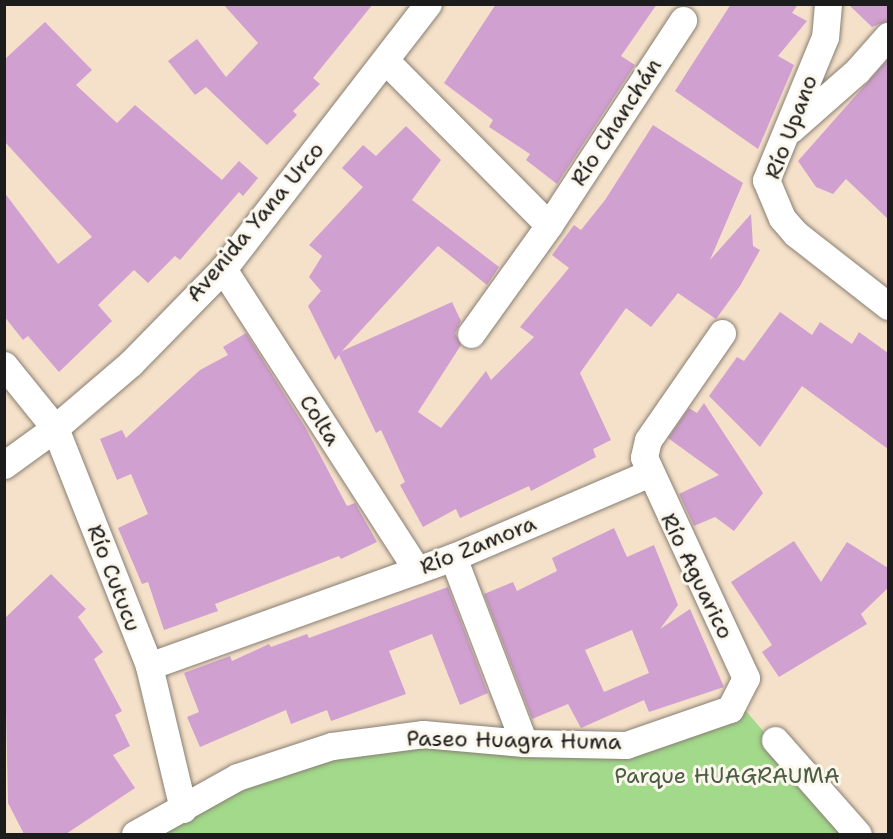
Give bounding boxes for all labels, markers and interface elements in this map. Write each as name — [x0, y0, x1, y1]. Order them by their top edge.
street label: Río Chanchán — [565, 53, 667, 191]
street label: Río Upano — [759, 71, 823, 183]
street label: Avenida Yana Urco — [181, 137, 329, 307]
street label: Colta — [294, 390, 346, 450]
street label: Río Aguarico — [655, 509, 739, 643]
street label: Río Zamora — [416, 510, 540, 580]
street label: Río Cutucu — [82, 521, 146, 635]
street label: Paseo Huagra Huma — [406, 725, 622, 755]
park label: Parque HUAGRAUMA — [614, 763, 840, 789]

